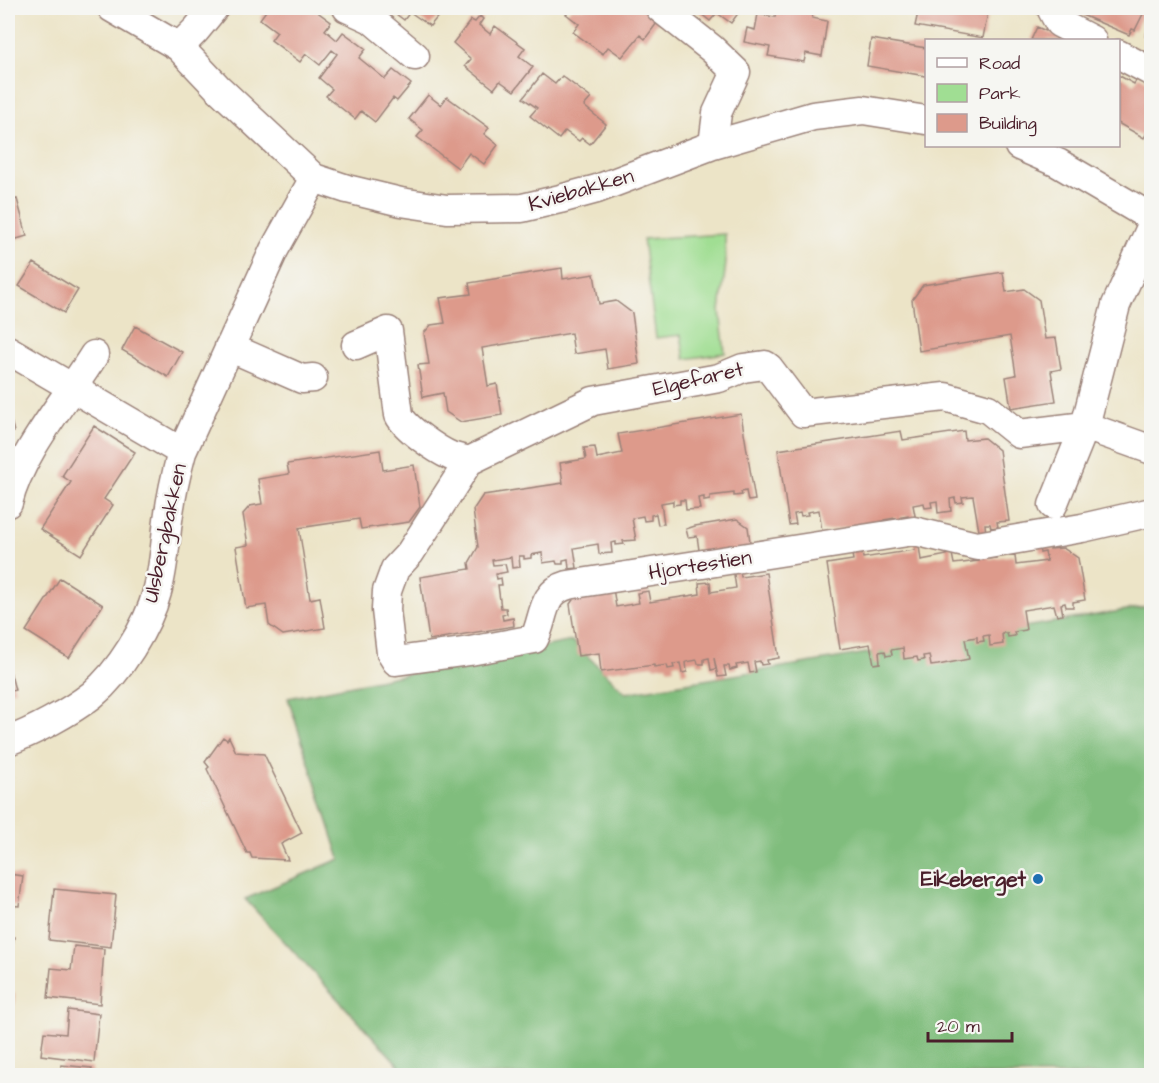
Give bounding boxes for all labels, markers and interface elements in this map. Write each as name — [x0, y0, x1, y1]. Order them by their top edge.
legend — [925, 39, 1120, 147]
text: Road — [979, 51, 1020, 76]
text: Park — [979, 81, 1021, 106]
text: Building — [979, 111, 1037, 137]
street label: Kviebakken — [525, 161, 637, 219]
street label: Elgefaret — [650, 354, 747, 405]
street label: Ulsbergbakken — [136, 461, 196, 606]
street label: Hjortestien — [646, 543, 754, 587]
place label: Eikeberget — [921, 865, 1027, 896]
marker: Eikeberget — [1031, 872, 1045, 886]
scale bar — [928, 1005, 1012, 1043]
text: 20 m — [937, 1014, 980, 1039]

